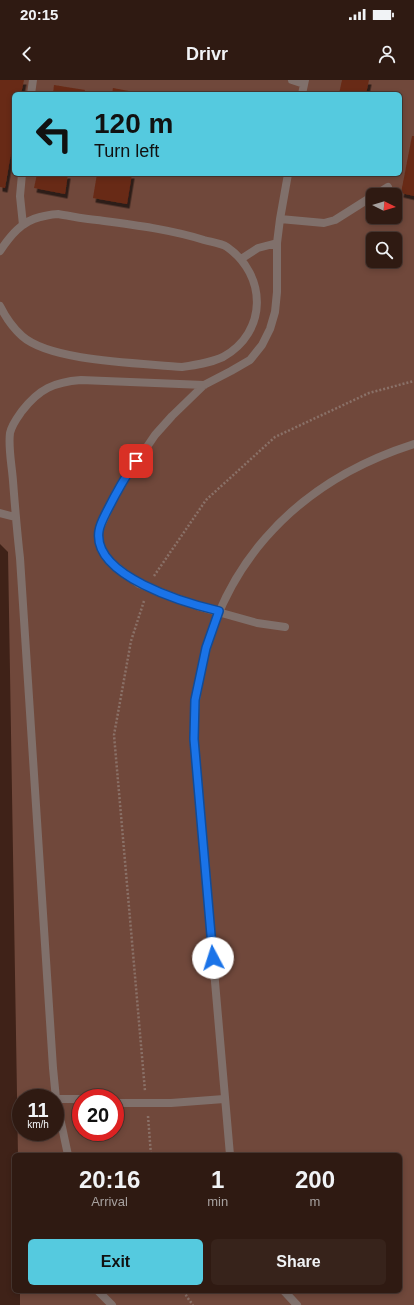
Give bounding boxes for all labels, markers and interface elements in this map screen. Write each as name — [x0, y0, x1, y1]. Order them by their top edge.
text: 20:15 — [20, 6, 58, 23]
icon: back — [16, 43, 38, 65]
icon: person — [376, 43, 398, 65]
text: Drivr — [186, 44, 228, 64]
icon: left — [28, 108, 80, 160]
text: 120 m — [94, 108, 173, 139]
text: Turn left — [94, 141, 159, 161]
north arrow — [366, 188, 402, 224]
map controls — [366, 188, 402, 268]
button: search — [366, 232, 402, 268]
pin — [119, 444, 153, 478]
icon: arrive — [125, 450, 147, 472]
position arrow — [192, 937, 234, 979]
speed limit sign: 20 — [72, 1089, 124, 1141]
text: 11 — [27, 1099, 49, 1121]
text: km/h — [27, 1119, 49, 1130]
text: 20:16 — [79, 1166, 140, 1193]
text: 1 — [211, 1166, 224, 1193]
text: 200 — [295, 1166, 335, 1193]
text: Arrival — [91, 1194, 128, 1209]
text: min — [207, 1194, 228, 1209]
text: m — [310, 1194, 320, 1209]
button: Exit — [28, 1239, 203, 1285]
button: Share — [211, 1239, 386, 1285]

